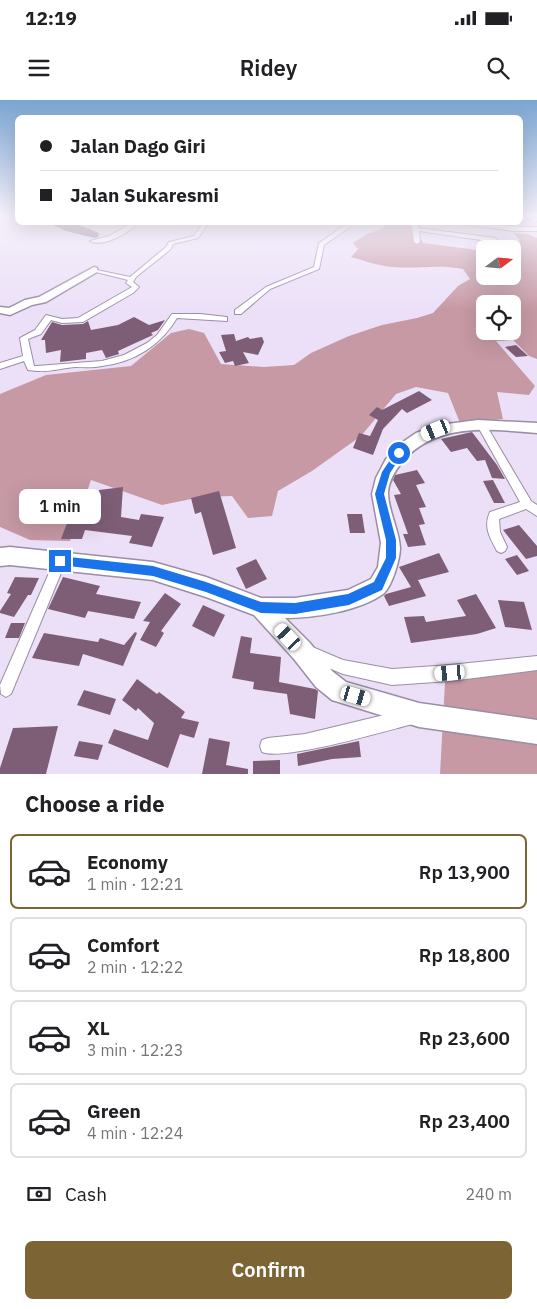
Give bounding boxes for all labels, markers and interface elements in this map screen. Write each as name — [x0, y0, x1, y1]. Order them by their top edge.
text: 12:19 — [25, 6, 77, 30]
text: Ridey — [240, 53, 297, 82]
icon: menu — [25, 54, 53, 82]
icon: search — [484, 54, 512, 82]
text: Jalan Dago Giri — [70, 134, 206, 158]
text: Jalan Sukaresmi — [70, 183, 219, 207]
north arrow — [476, 240, 521, 285]
map controls — [476, 240, 521, 340]
button: locate — [476, 295, 521, 340]
car — [419, 417, 452, 443]
route start — [388, 442, 410, 464]
callout: 1 min — [19, 488, 101, 524]
text: 1 min — [39, 496, 81, 516]
route end — [49, 550, 71, 572]
car — [272, 621, 303, 653]
car — [434, 664, 465, 682]
car — [339, 685, 372, 707]
text: Choose a ride — [25, 789, 165, 818]
icon: car — [27, 849, 72, 894]
text: Economy — [87, 850, 168, 874]
text: Rp 13,900 — [419, 860, 510, 884]
text: 1 min · 12:21 — [87, 874, 183, 894]
icon: car — [27, 932, 72, 977]
text: Comfort — [87, 933, 160, 957]
text: Rp 18,800 — [419, 943, 510, 967]
text: 2 min · 12:22 — [87, 957, 183, 977]
icon: car — [27, 1015, 72, 1060]
text: XL — [87, 1016, 110, 1040]
text: Rp 23,600 — [419, 1026, 510, 1050]
text: 3 min · 12:23 — [87, 1040, 183, 1060]
icon: car — [27, 1098, 72, 1143]
text: Green — [87, 1099, 141, 1123]
text: Rp 23,400 — [419, 1109, 510, 1133]
text: 4 min · 12:24 — [87, 1123, 183, 1143]
icon: cash — [25, 1180, 53, 1208]
text: Cash — [65, 1182, 107, 1206]
text: 240 m — [465, 1184, 512, 1204]
button: Confirm — [25, 1241, 512, 1299]

